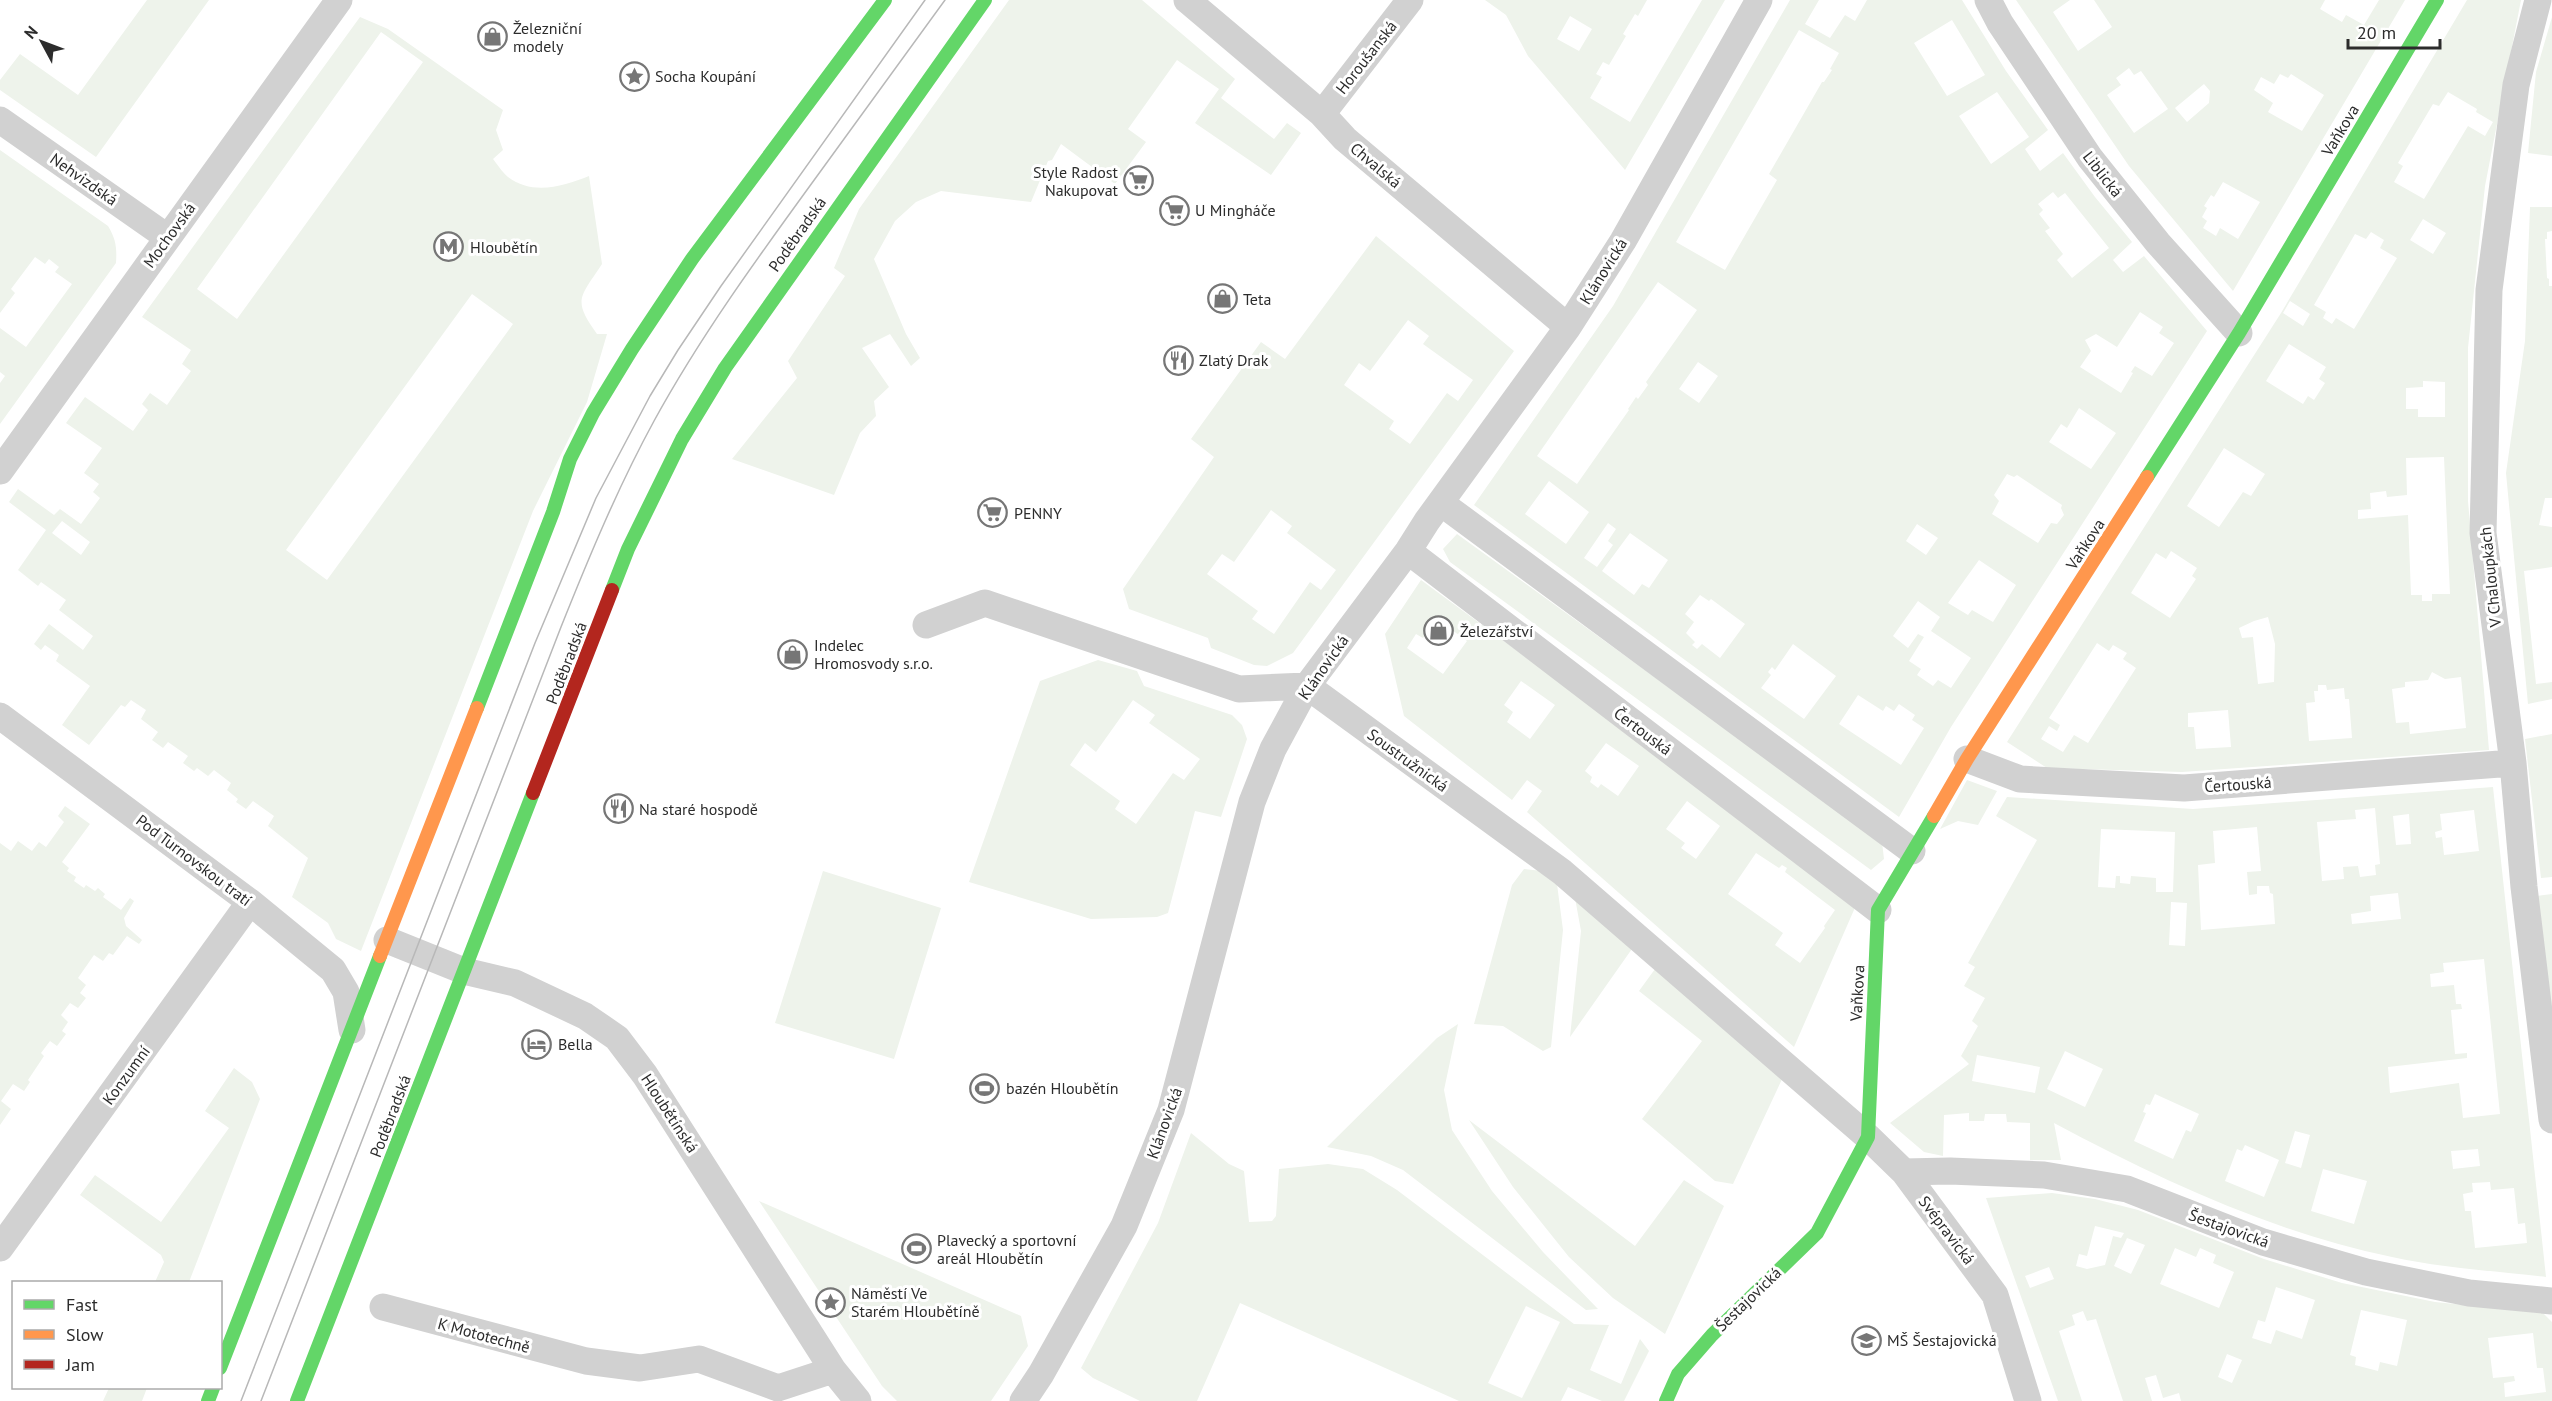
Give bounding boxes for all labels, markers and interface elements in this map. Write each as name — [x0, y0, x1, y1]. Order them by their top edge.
north arrow — [12, 12, 72, 72]
scale bar — [2348, 12, 2440, 50]
street label: Horoušanská — [1331, 16, 1401, 98]
place label: Železniční modely — [513, 18, 582, 56]
shop icon: Železniční modely — [476, 21, 508, 53]
text: 20 m — [2357, 21, 2396, 44]
text: N — [20, 22, 42, 43]
place icon: Socha Koupání — [618, 60, 650, 92]
place label: Socha Koupání — [655, 66, 756, 86]
street label: Vaňkova — [2316, 101, 2363, 160]
street label: Chvalská — [1346, 138, 1406, 192]
street label: Liblická — [2079, 147, 2127, 201]
street label: Nehvizdská — [46, 149, 122, 209]
place label: Style Radost Nakupovat — [1033, 162, 1119, 200]
supermarket icon: Style Radost Nakupovat — [1123, 165, 1155, 197]
street label: Poděbradská — [764, 193, 830, 275]
supermarket icon: U Mingháče — [1158, 194, 1190, 226]
street label: Mochovská — [139, 199, 199, 271]
place label: U Mingháče — [1195, 200, 1276, 220]
metro station icon: Hloubětín — [433, 231, 465, 263]
street label: Klánovická — [1575, 234, 1631, 308]
place label: Hloubětín — [470, 237, 538, 257]
shop icon: Teta — [1206, 283, 1238, 315]
place label: Teta — [1243, 289, 1271, 309]
restaurant icon: Zlatý Drak — [1162, 344, 1194, 376]
place label: Zlatý Drak — [1199, 350, 1269, 370]
supermarket icon: PENNY — [977, 497, 1009, 529]
place label: PENNY — [1014, 503, 1062, 523]
street label: Vaňkova — [2061, 515, 2109, 574]
street label: V Chaloupkách — [2475, 526, 2505, 629]
shop icon: Železářství — [1423, 615, 1455, 647]
street label: Poděbradská — [541, 619, 591, 707]
place label: Železářství — [1460, 621, 1533, 641]
street label: Klánovická — [1293, 631, 1353, 703]
place label: Indelec Hromosvody s.r.o. — [814, 635, 933, 673]
shop icon: Indelec Hromosvody s.r.o. — [777, 638, 809, 670]
street label: Čertouská — [1610, 703, 1676, 759]
street label: Soustružnická — [1364, 724, 1452, 796]
street label: Čertouská — [2204, 772, 2272, 796]
restaurant icon: Na staré hospodě — [602, 793, 634, 825]
place label: Na staré hospodě — [639, 799, 758, 819]
street label: Pod Turnovskou tratí — [132, 810, 256, 910]
street label: Vaňkova — [1845, 964, 1868, 1023]
hotel icon: Bella — [521, 1028, 553, 1060]
place label: Bella — [558, 1034, 593, 1054]
street label: Konzumní — [98, 1042, 154, 1108]
street label: Hloubětínská — [637, 1070, 703, 1156]
street label: Poděbradská — [365, 1072, 415, 1160]
sports icon: bazén Hloubětín — [969, 1072, 1001, 1104]
place label: bazén Hloubětín — [1006, 1078, 1118, 1098]
street label: Klánovická — [1142, 1085, 1186, 1161]
street label: Svépravická — [1915, 1192, 1979, 1268]
street label: Šestajovická — [2186, 1204, 2272, 1252]
place label: Plavecký a sportovní areál Hloubětín — [937, 1230, 1076, 1268]
sports icon: Plavecký a sportovní areál Hloubětín — [900, 1233, 932, 1265]
street label: Šestajovická — [1711, 1263, 1785, 1335]
legend — [12, 1281, 222, 1389]
place label: Náměstí Ve Starém Hloubětíně — [851, 1283, 980, 1321]
place icon: Náměstí Ve Starém Hloubětíně — [814, 1286, 846, 1318]
text: Fast — [66, 1293, 98, 1316]
street label: K Mototechně — [436, 1313, 532, 1357]
text: Slow — [66, 1323, 104, 1346]
school or university icon: MŠ Šestajovická — [1850, 1324, 1882, 1356]
place label: MŠ Šestajovická — [1887, 1330, 1997, 1350]
text: Jam — [65, 1353, 95, 1376]

